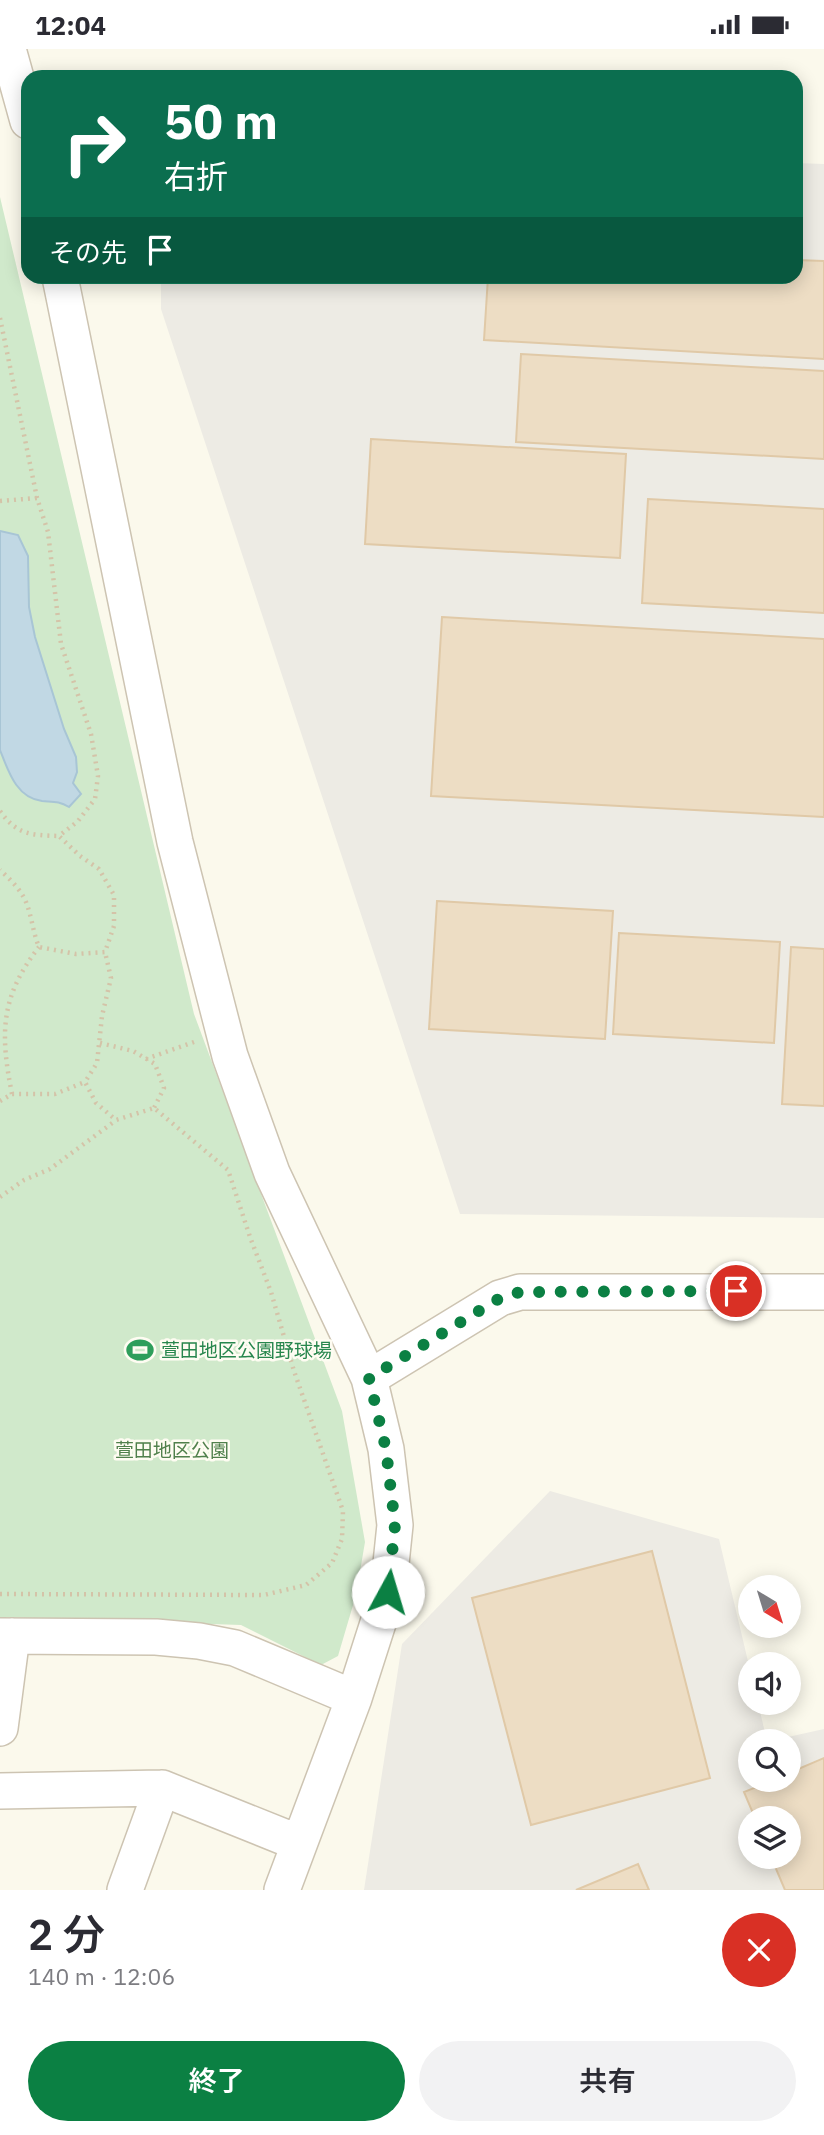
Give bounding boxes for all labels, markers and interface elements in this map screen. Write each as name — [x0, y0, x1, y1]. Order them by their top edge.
text: 12:04 — [35, 8, 106, 42]
text: 50 m — [164, 89, 278, 152]
icon: right — [49, 98, 140, 189]
text: 右折 — [164, 155, 228, 197]
icon: arrive — [141, 231, 179, 269]
text: その先 — [49, 235, 127, 269]
pin — [706, 1261, 766, 1321]
icon: arrive — [717, 1272, 755, 1310]
sports icon: 萱田地区公園野球場 — [125, 1335, 155, 1365]
place label: 萱田地区公園野球場 — [161, 1338, 332, 1362]
park label: 萱田地区公園 — [115, 1438, 229, 1462]
position arrow — [351, 1555, 425, 1629]
north arrow — [738, 1575, 802, 1638]
map controls — [738, 1575, 801, 1869]
button: sound — [738, 1652, 801, 1715]
button: search — [738, 1729, 801, 1792]
button: layers — [738, 1806, 801, 1869]
text: 2 分 — [28, 1907, 105, 1962]
button: close — [722, 1913, 796, 1987]
text: 140 m · 12:06 — [28, 1961, 175, 1991]
button: 終了 — [28, 2041, 405, 2121]
button: 共有 — [419, 2041, 796, 2121]

